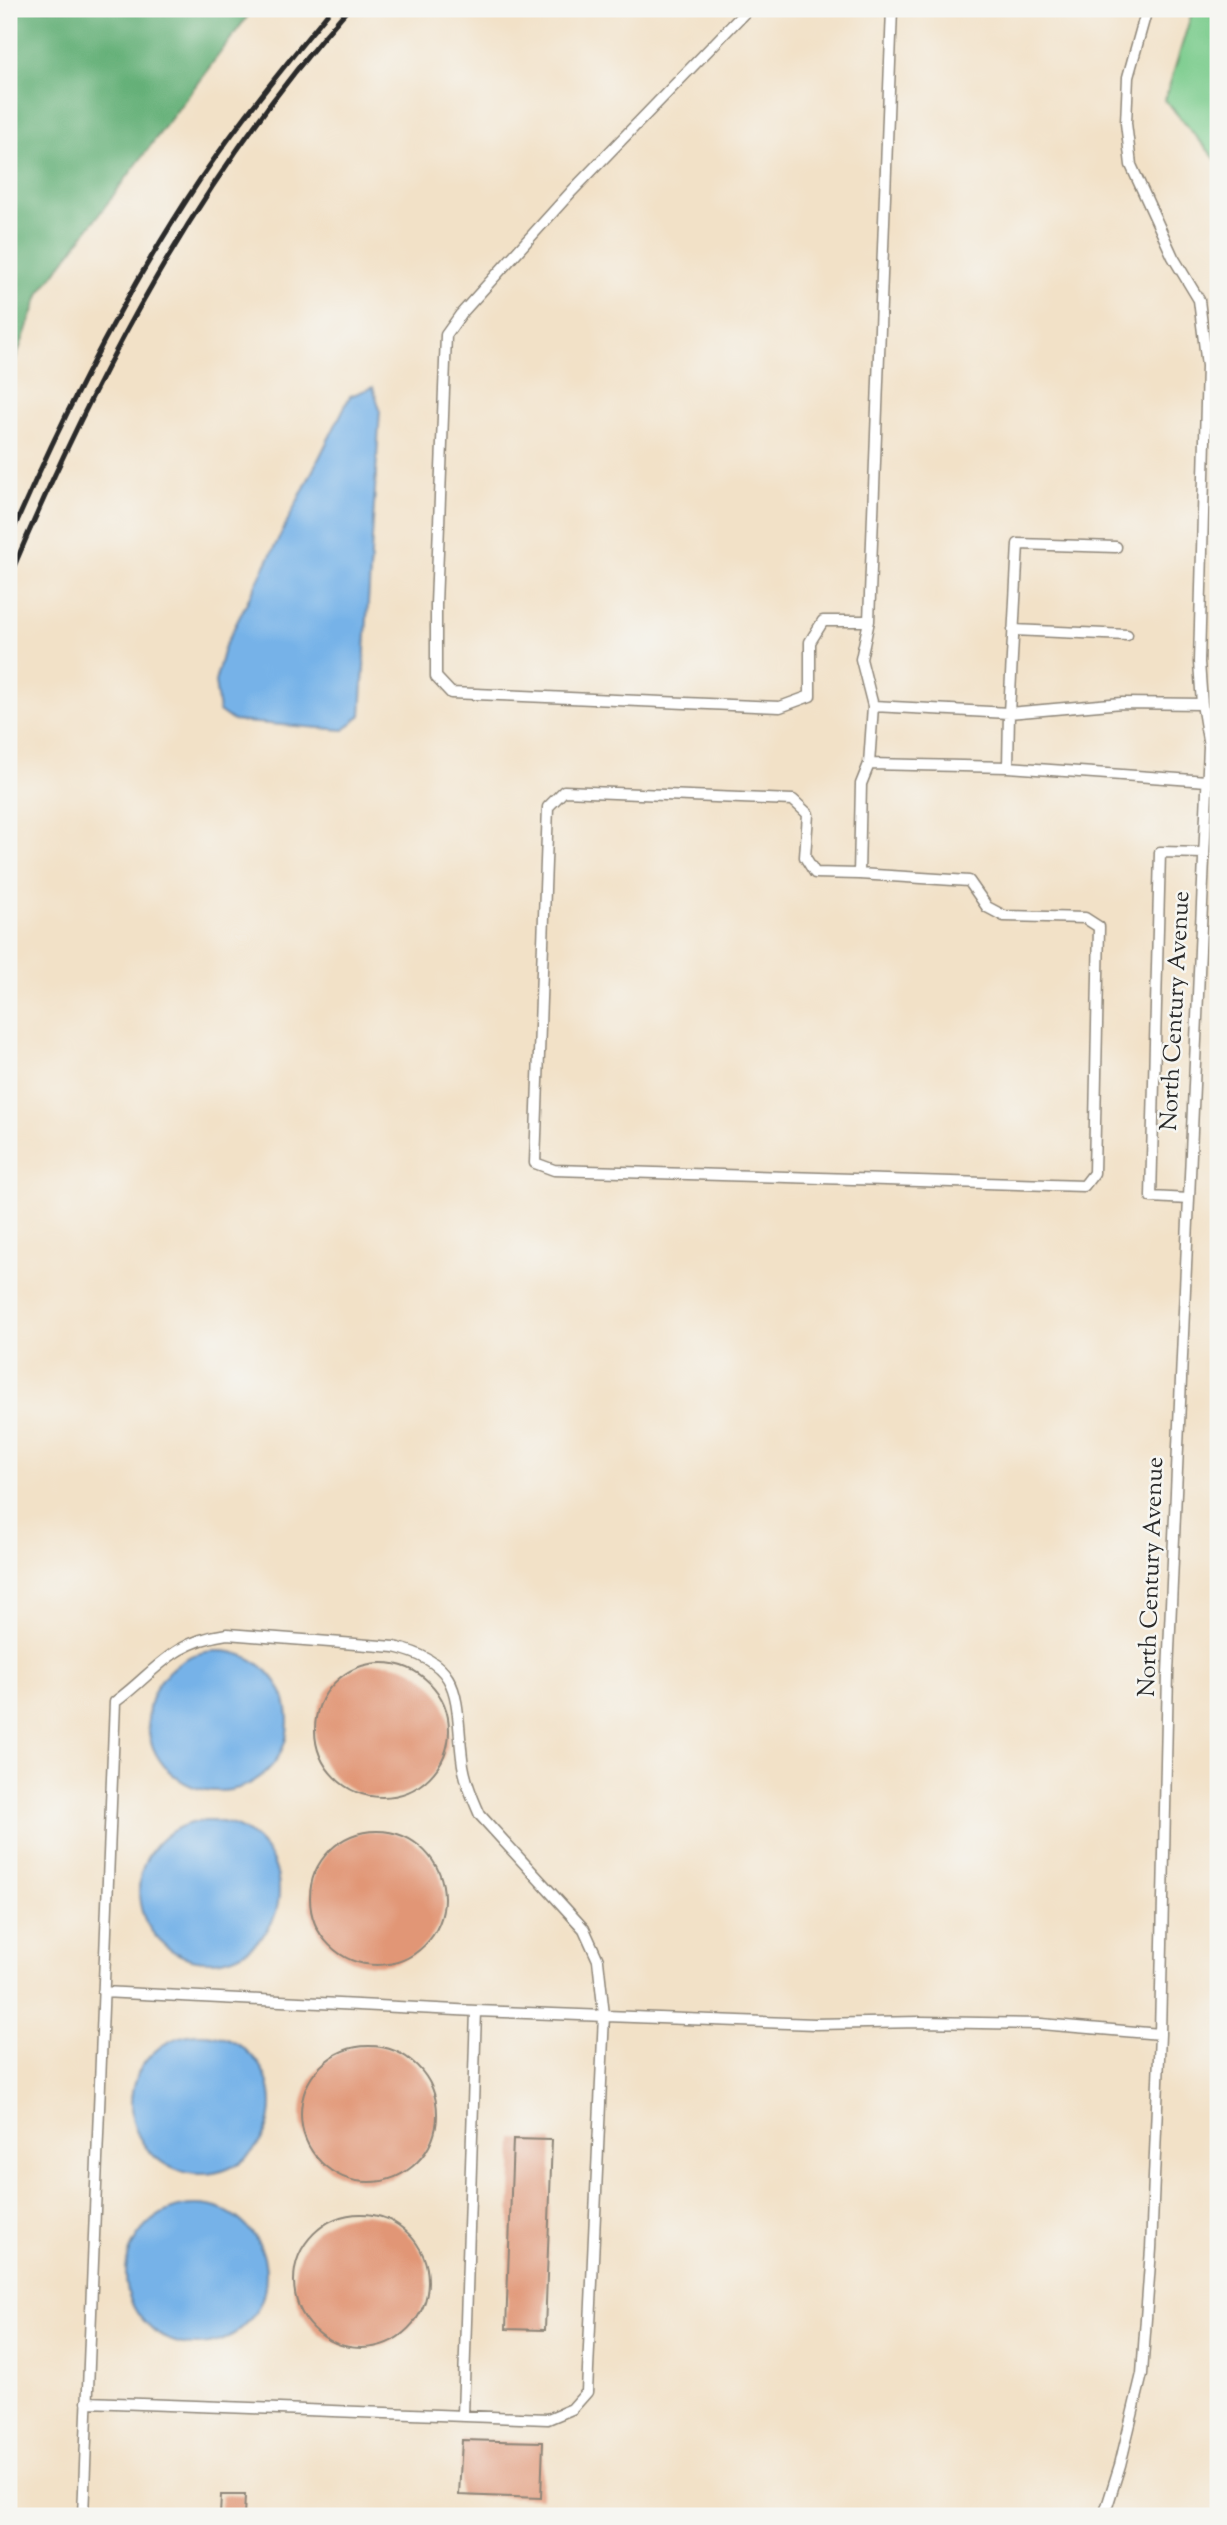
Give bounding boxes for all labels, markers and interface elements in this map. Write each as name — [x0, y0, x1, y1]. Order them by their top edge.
street label: North Century Avenue — [1153, 890, 1199, 1132]
street label: North Century Avenue — [1131, 1456, 1173, 1698]

